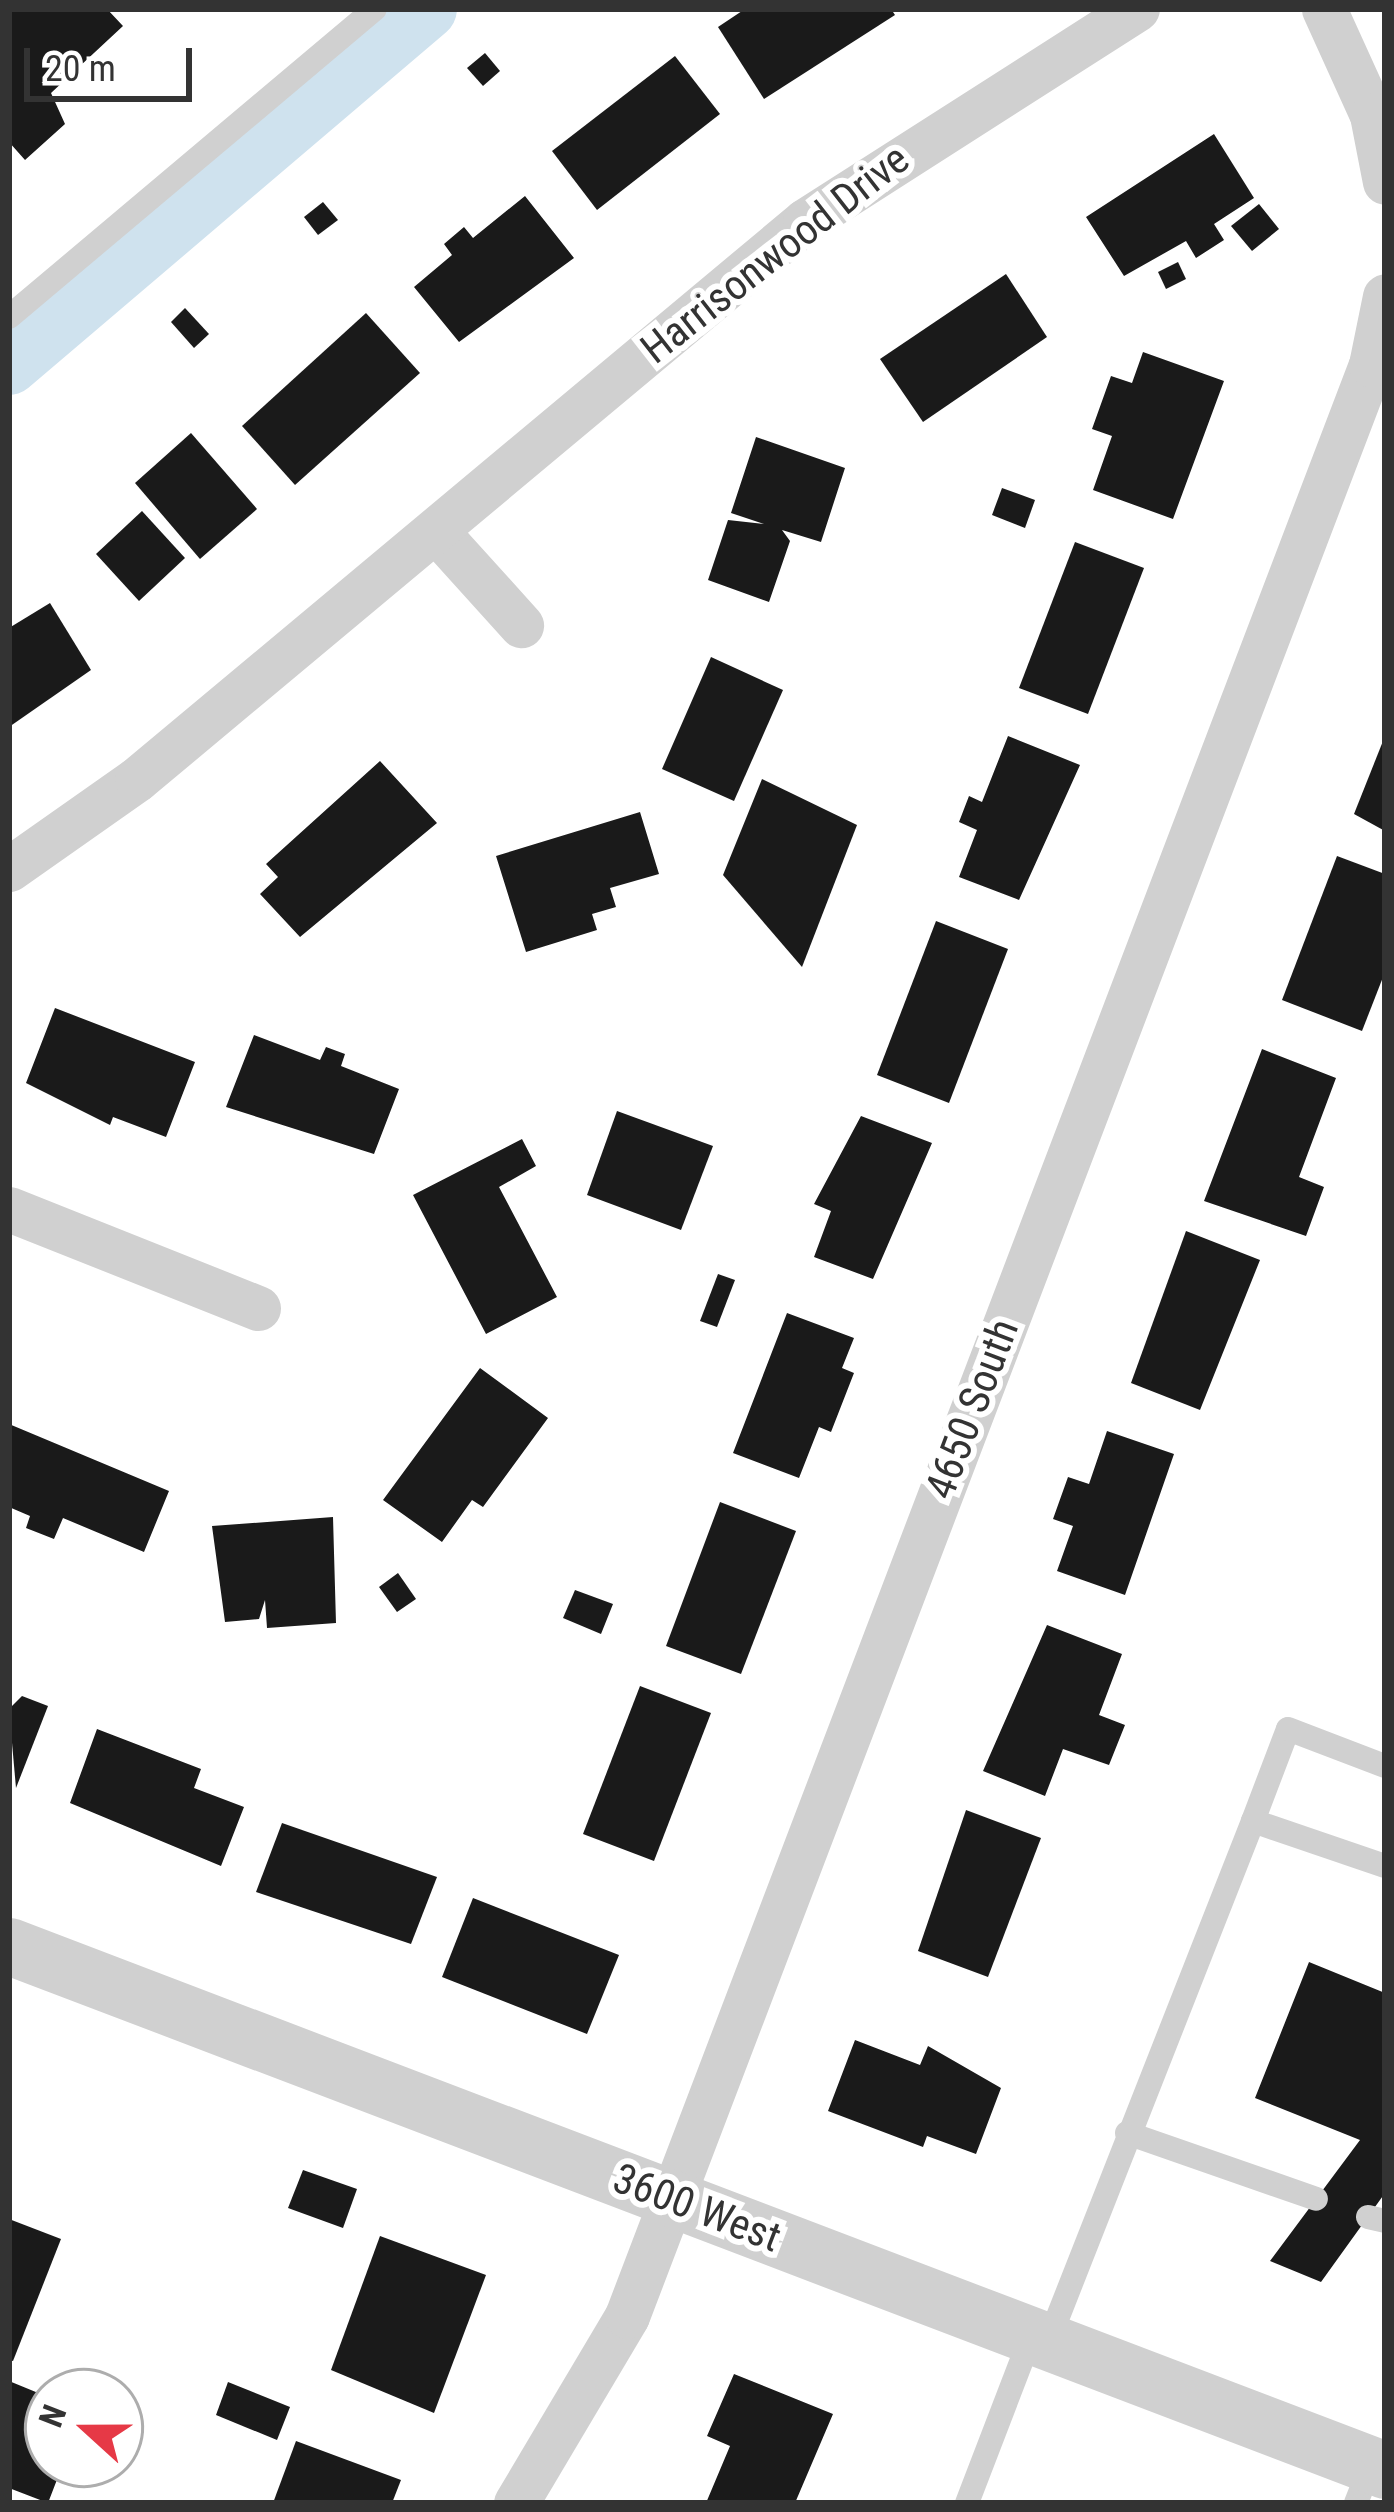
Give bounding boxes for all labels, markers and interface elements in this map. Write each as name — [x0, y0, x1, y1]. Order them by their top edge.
scale bar — [30, 24, 198, 98]
text: 20 m — [45, 48, 116, 90]
street label: Harrisonwood Drive — [631, 134, 919, 374]
street label: 4650 South — [915, 1312, 1029, 1506]
street label: 3600 West — [606, 2153, 788, 2263]
north arrow — [24, 2368, 144, 2488]
text: N — [31, 2400, 75, 2432]

